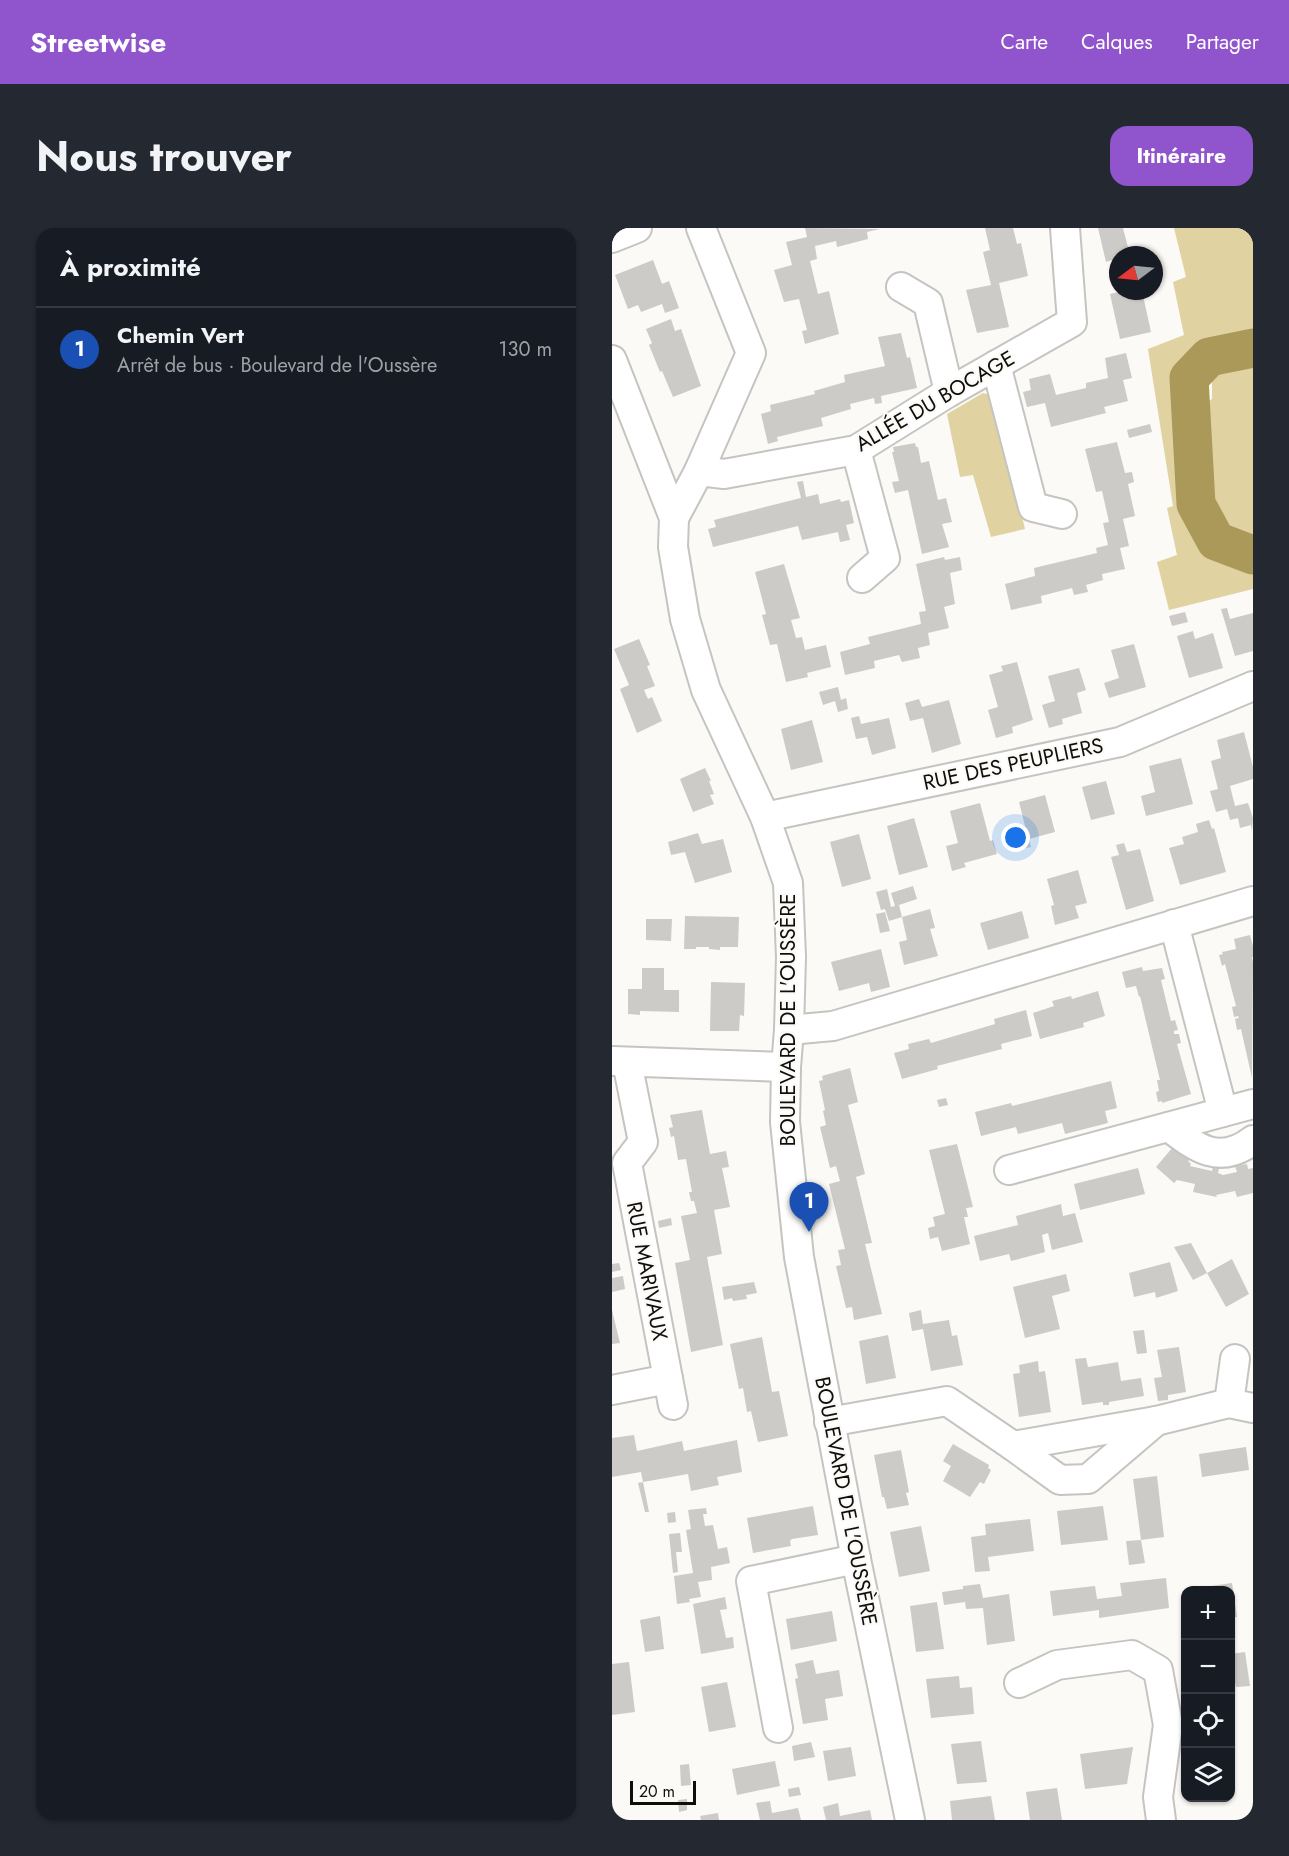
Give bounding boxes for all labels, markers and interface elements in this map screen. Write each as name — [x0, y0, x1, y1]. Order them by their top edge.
text: Streetwise — [30, 22, 166, 63]
text: Carte — [1001, 27, 1048, 57]
text: Calques — [1081, 27, 1153, 57]
text: Partager — [1186, 27, 1259, 57]
text: Nous trouver — [36, 126, 292, 187]
button: Itinéraire — [1110, 126, 1253, 186]
north arrow — [1109, 246, 1163, 300]
text: À proximité — [60, 248, 201, 286]
text: Chemin Vert — [117, 319, 244, 351]
text: 1 — [74, 335, 85, 364]
text: 130 m — [498, 335, 552, 364]
street label: ALLÉE DU BOCAGE — [850, 343, 1020, 459]
text: Arrêt de bus · Boulevard de l'Oussère — [117, 351, 437, 380]
street label: RUE DES PEUPLIERS — [920, 730, 1106, 798]
your location — [1001, 823, 1030, 852]
street label: BOULEVARD DE L'OUSSÈRE — [773, 893, 803, 1147]
pin: 1 — [790, 1182, 828, 1232]
street label: RUE MARIVAUX — [619, 1199, 675, 1343]
street label: BOULEVARD DE L'OUSSÈRE — [807, 1374, 885, 1628]
map controls — [1181, 1586, 1235, 1802]
button: + — [1181, 1586, 1235, 1640]
button: − — [1181, 1640, 1235, 1694]
button: locate — [1181, 1694, 1235, 1748]
button: layers — [1181, 1748, 1235, 1802]
scale bar — [630, 1778, 696, 1806]
text: 20 m — [639, 1780, 675, 1803]

